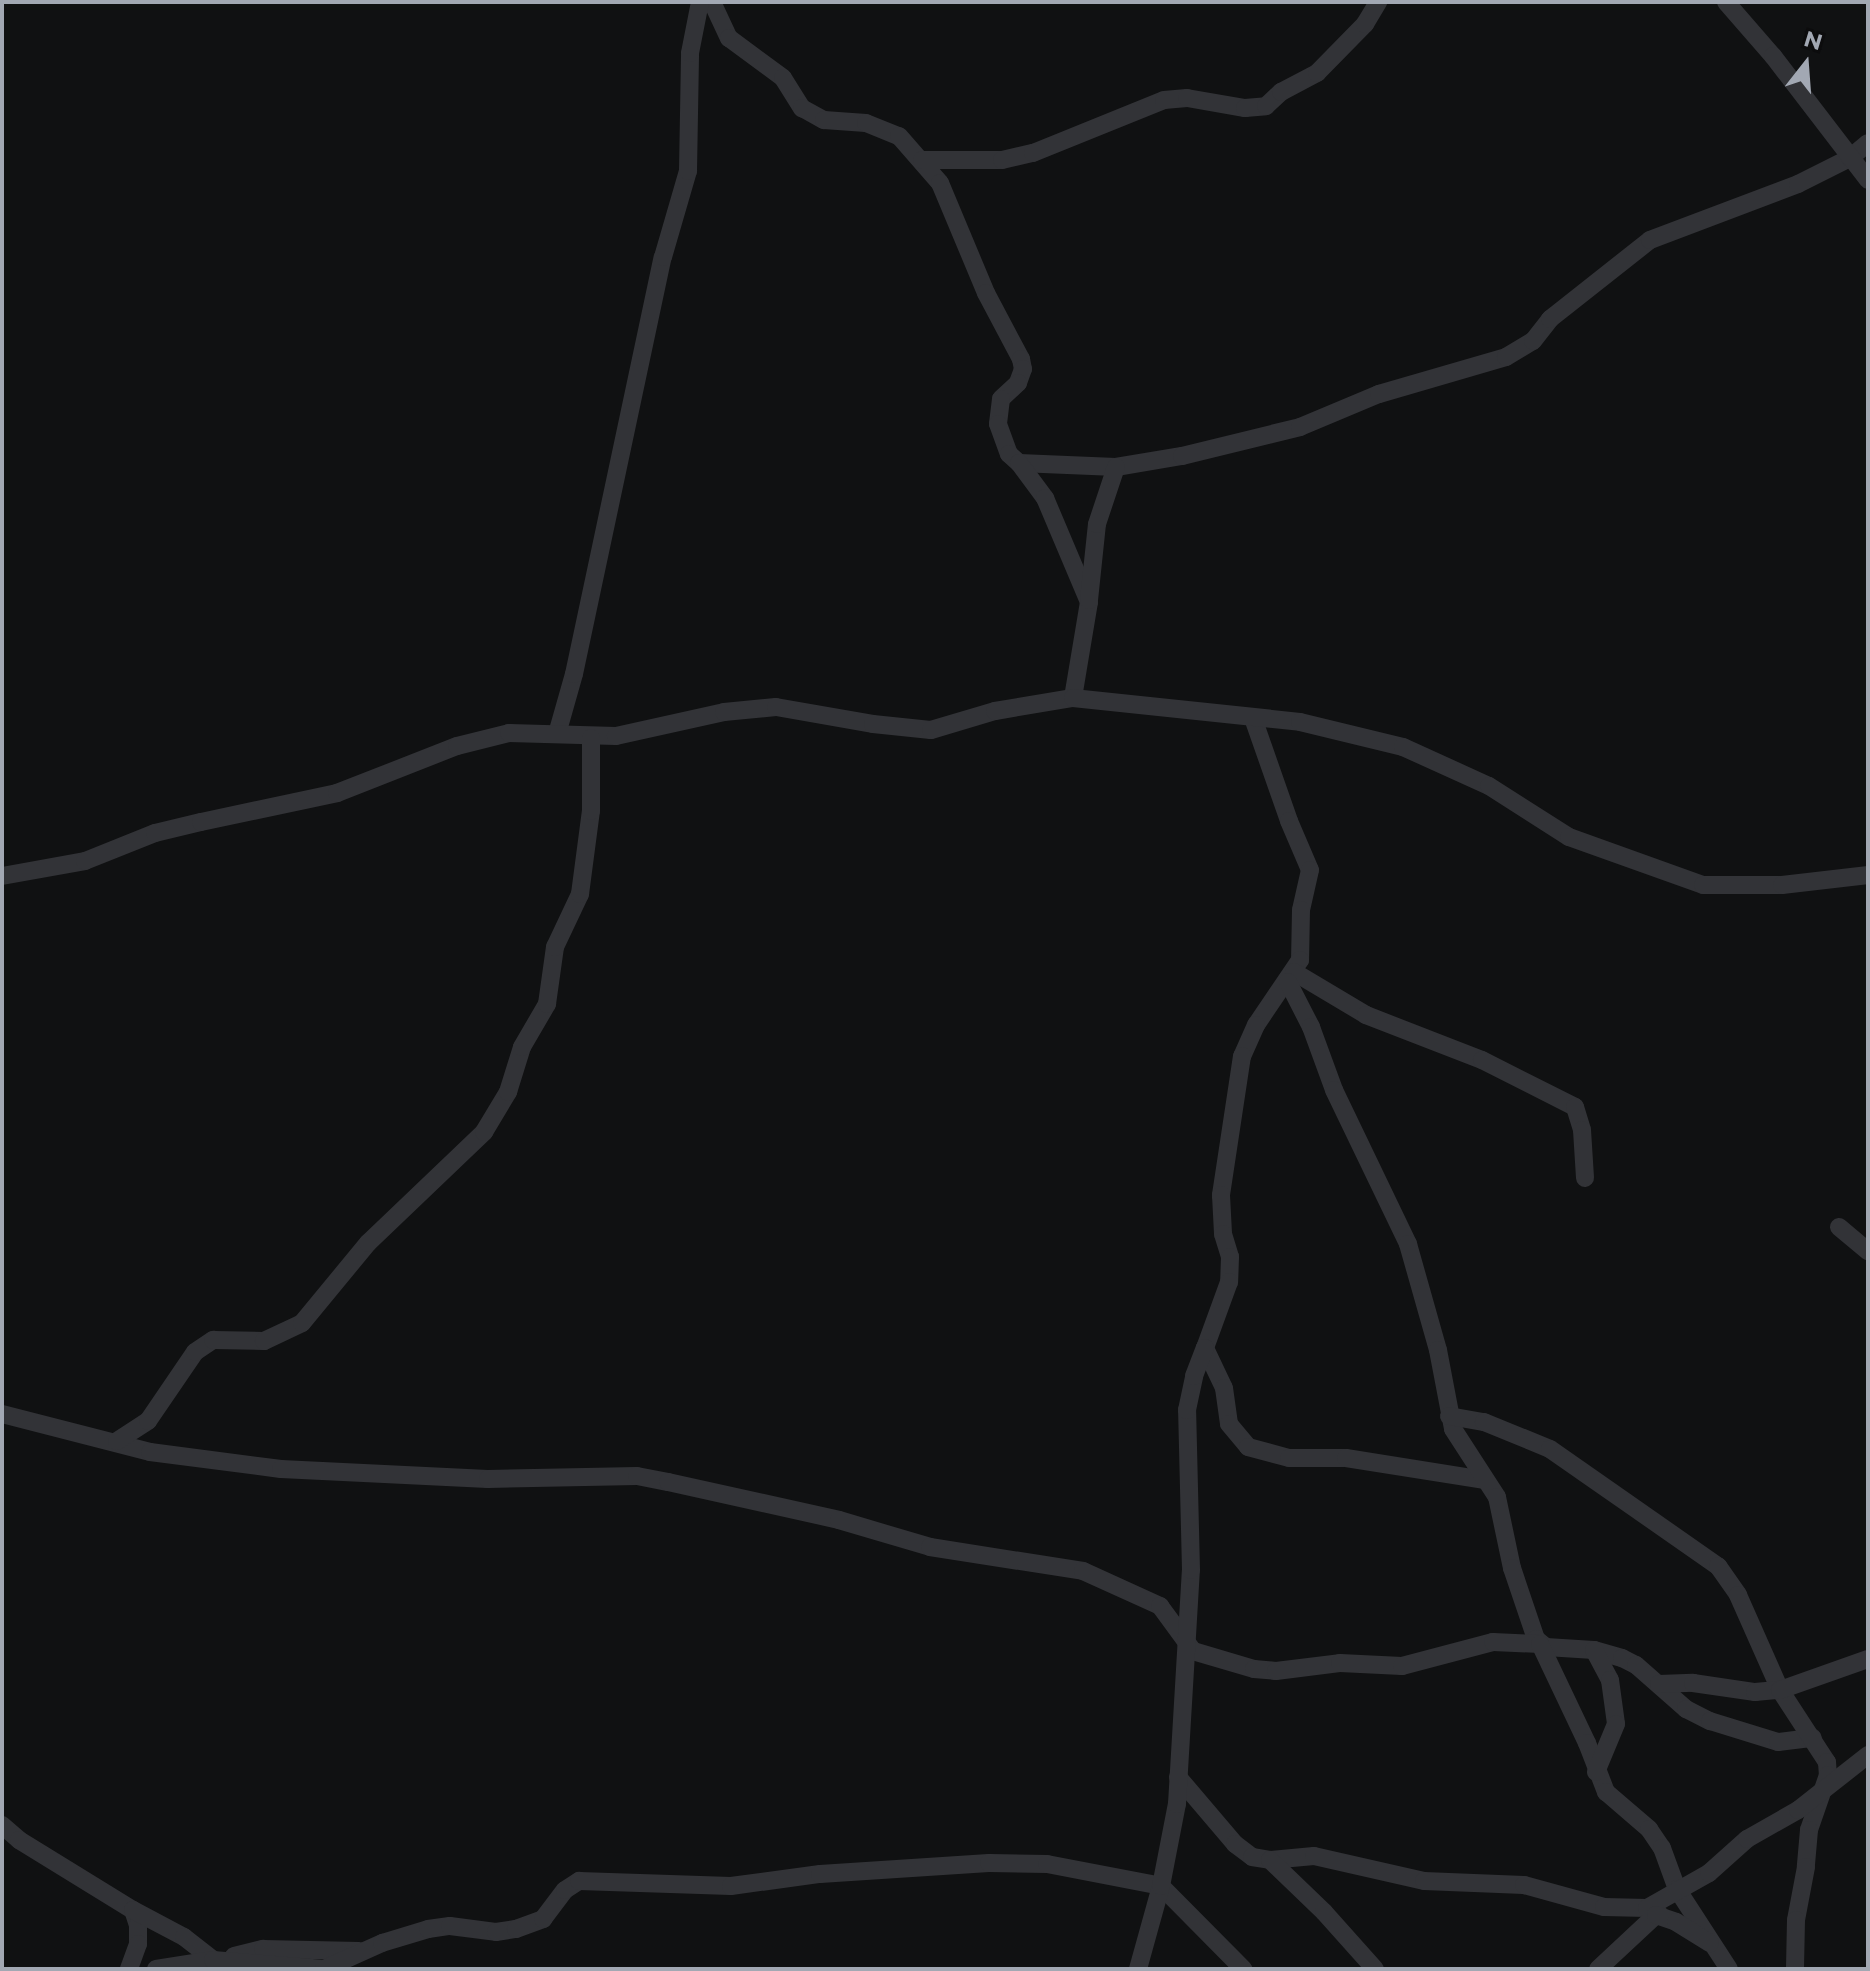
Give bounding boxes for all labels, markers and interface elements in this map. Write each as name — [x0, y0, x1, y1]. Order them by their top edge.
north arrow — [1766, 24, 1846, 104]
text: N — [1801, 25, 1826, 56]

